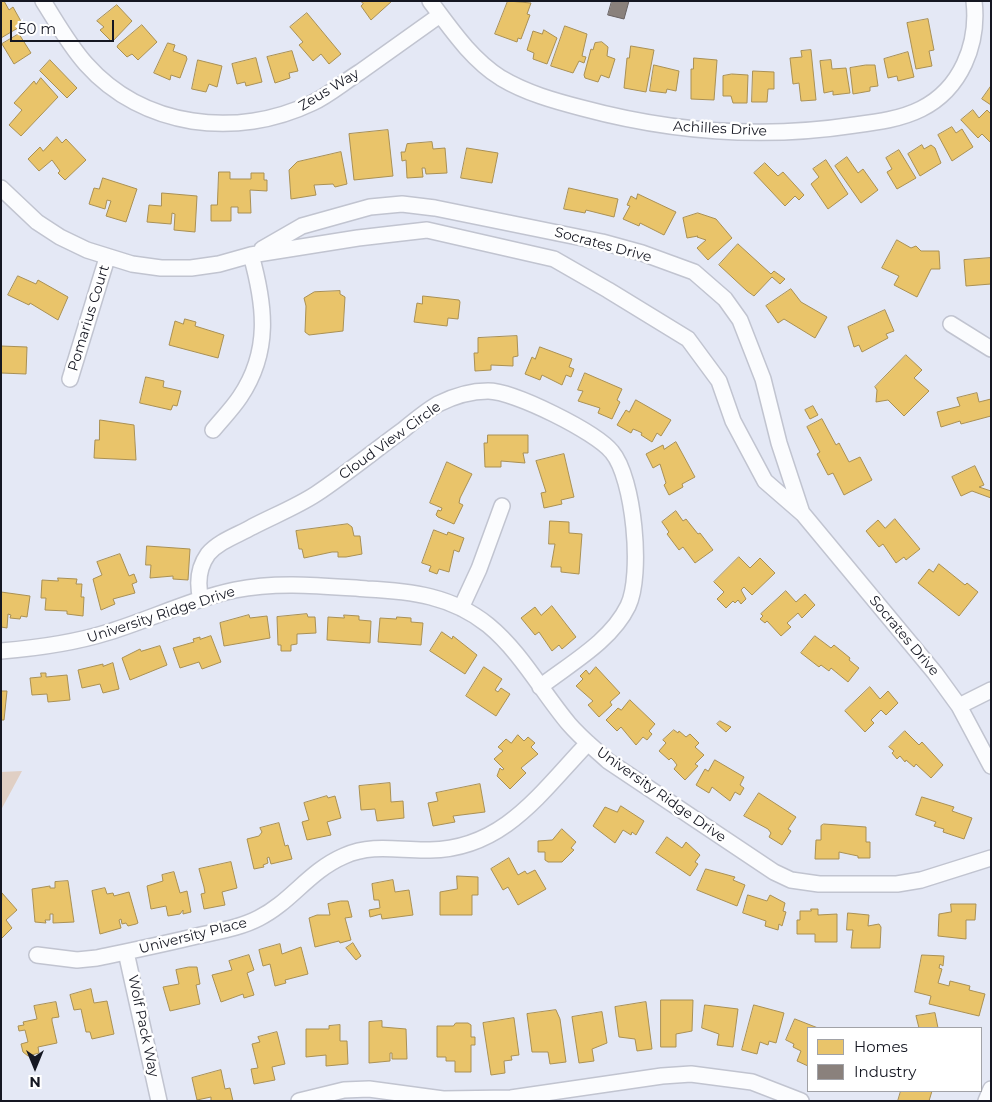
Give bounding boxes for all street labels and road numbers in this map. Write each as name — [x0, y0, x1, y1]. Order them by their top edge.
street label: Zeus Way — [296, 65, 362, 115]
street label: Achilles Drive — [673, 118, 767, 140]
street label: Socrates Drive — [553, 224, 653, 266]
street label: Pomarius Court — [65, 263, 113, 373]
street label: Cloud View Circle — [336, 398, 444, 484]
street label: University Ridge Drive — [85, 583, 237, 647]
street label: Socrates Drive — [866, 592, 942, 680]
street label: University Ridge Drive — [593, 744, 729, 846]
street label: University Place — [137, 914, 249, 958]
street label: Wolf Pack Way — [124, 973, 162, 1079]

